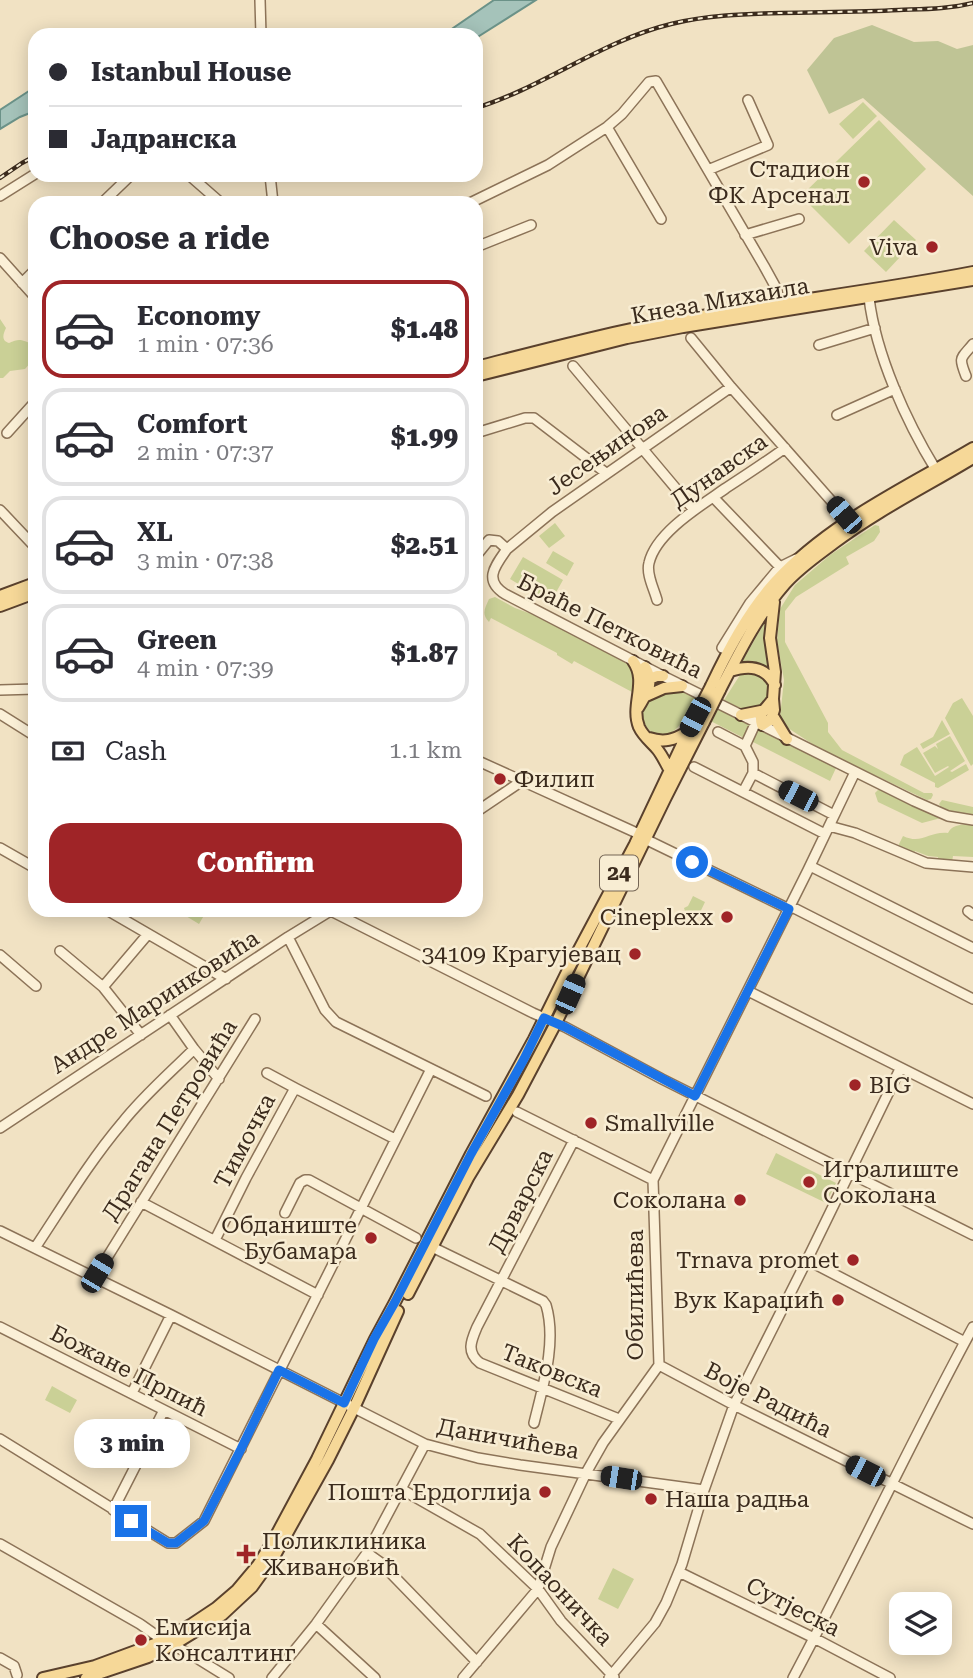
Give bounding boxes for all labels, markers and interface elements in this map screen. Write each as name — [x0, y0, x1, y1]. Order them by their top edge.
text: Istanbul House — [91, 57, 291, 87]
text: Јадранска — [91, 124, 236, 154]
place label: Стадион ФК Арсенал — [708, 156, 850, 209]
marker: Стадион ФК Арсенал — [856, 174, 872, 190]
text: Choose a ride — [49, 219, 270, 257]
place label: Viva — [869, 234, 919, 261]
marker: Viva — [924, 239, 940, 255]
street label: Кнеза Михаила — [629, 272, 812, 330]
icon: car — [53, 298, 116, 361]
text: Economy — [137, 301, 260, 331]
text: $1.48 — [391, 314, 458, 344]
text: 1 min · 07:36 — [137, 331, 274, 358]
street label: Јесењинова — [542, 399, 672, 501]
icon: car — [53, 406, 116, 469]
text: Comfort — [137, 409, 247, 439]
text: $1.99 — [391, 422, 458, 452]
street label: Дунавска — [666, 428, 773, 514]
text: 2 min · 07:37 — [137, 439, 274, 466]
car — [823, 492, 866, 538]
icon: car — [53, 514, 116, 577]
text: XL — [137, 517, 173, 547]
text: $2.51 — [391, 530, 458, 560]
text: 3 min · 07:38 — [137, 547, 274, 574]
street label: Браће Петковића — [513, 568, 707, 685]
icon: car — [53, 622, 116, 685]
text: Green — [137, 625, 217, 655]
text: $1.87 — [391, 638, 458, 668]
text: 4 min · 07:39 — [137, 655, 274, 682]
car — [676, 694, 715, 740]
icon: cash — [49, 732, 87, 770]
text: Cash — [105, 736, 167, 766]
text: 1.1 km — [389, 737, 462, 764]
place label: Филип — [514, 766, 595, 793]
marker: Филип — [492, 771, 508, 787]
car — [775, 777, 822, 815]
button: Confirm — [49, 823, 462, 903]
route start — [676, 846, 708, 878]
road number: 24 — [600, 856, 638, 890]
place label: Cineplexx — [600, 904, 714, 931]
marker: Cineplexx — [719, 909, 735, 925]
street label: Андре Маринковића — [46, 924, 265, 1079]
place label: 34109 Крагујевац — [421, 941, 621, 968]
marker: 34109 Крагујевац — [627, 946, 643, 962]
car — [552, 971, 589, 1017]
street label: Драгана Петровића — [97, 1014, 243, 1226]
place label: BIG — [869, 1072, 911, 1099]
marker: BIG — [847, 1077, 863, 1093]
street label: Тимочка — [209, 1089, 281, 1193]
place label: Smallville — [605, 1110, 714, 1137]
marker: Smallville — [583, 1115, 599, 1131]
street label: Дрварска — [483, 1144, 559, 1257]
place label: Игралиште Соколана — [823, 1156, 959, 1209]
marker: Игралиште Соколана — [801, 1174, 817, 1190]
place label: Соколана — [613, 1187, 727, 1214]
marker: Соколана — [732, 1192, 748, 1208]
place label: Обданиште Бубамара — [221, 1212, 358, 1265]
street label: Обилићева — [622, 1229, 649, 1361]
marker: Обданиште Бубамара — [363, 1230, 379, 1246]
place label: Trnava promet — [676, 1247, 839, 1274]
car — [78, 1250, 117, 1296]
marker: Trnava promet — [845, 1252, 861, 1268]
place label: Вук Караџић — [674, 1287, 824, 1314]
marker: Вук Караџић — [830, 1292, 846, 1308]
street label: Божане Прпић — [46, 1320, 212, 1422]
street label: Таковска — [498, 1339, 607, 1404]
street label: Воје Радића — [700, 1356, 836, 1444]
street label: Даничићева — [435, 1413, 582, 1465]
callout: 3 min — [73, 1420, 189, 1468]
text: 3 min — [100, 1430, 164, 1457]
car — [842, 1452, 889, 1490]
car — [599, 1464, 644, 1492]
place label: Пошта Ердоглија — [327, 1479, 532, 1506]
marker: Пошта Ердоглија — [537, 1484, 553, 1500]
place label: Наша радња — [665, 1486, 810, 1513]
marker: Наша радња — [643, 1491, 659, 1507]
route end — [115, 1505, 147, 1537]
place label: Поликлиника Живановић — [262, 1528, 427, 1581]
street label: Копаоничка — [502, 1529, 619, 1652]
marker: Поликлиника Живановић — [236, 1544, 256, 1564]
street label: Сутјеска — [741, 1572, 845, 1642]
map controls — [889, 1592, 952, 1655]
button: layers — [889, 1592, 952, 1655]
place label: Емисија Консалтинг — [155, 1614, 296, 1667]
marker: Емисија Консалтинг — [133, 1632, 149, 1648]

